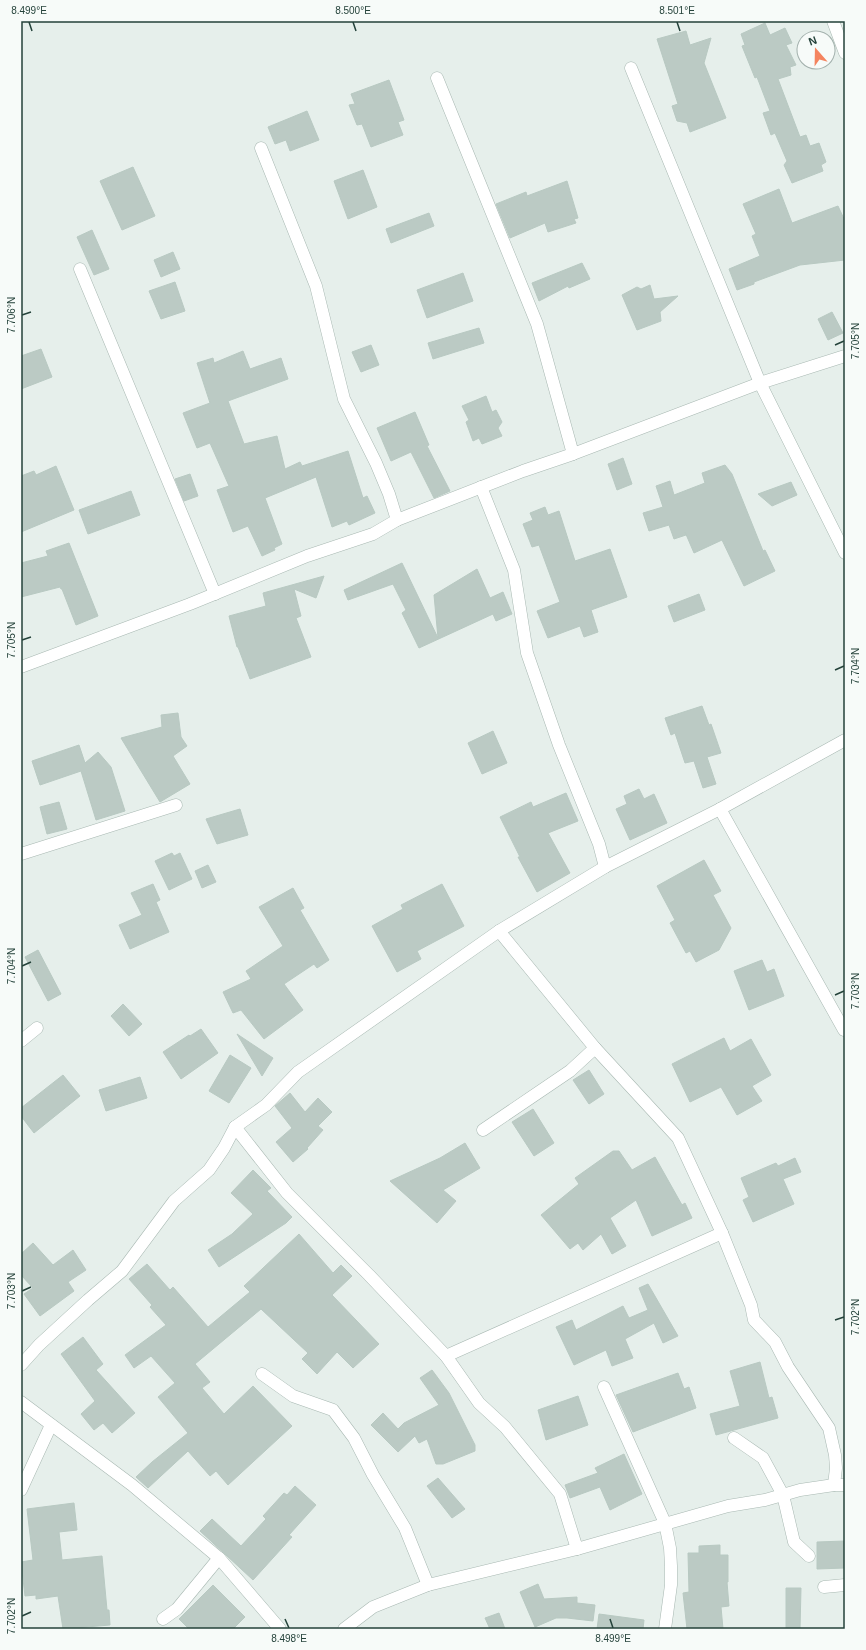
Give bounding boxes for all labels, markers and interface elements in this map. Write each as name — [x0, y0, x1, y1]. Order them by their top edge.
text: 8.499°E — [11, 5, 47, 16]
text: 8.500°E — [335, 5, 371, 16]
text: 8.501°E — [659, 5, 695, 16]
north arrow — [796, 30, 836, 70]
text: N — [807, 34, 818, 48]
text: 7.706°N — [6, 297, 17, 333]
text: 7.705°N — [850, 323, 861, 359]
text: 7.705°N — [6, 622, 17, 658]
text: 7.704°N — [850, 648, 861, 684]
text: 7.704°N — [6, 948, 17, 984]
text: 7.703°N — [850, 973, 861, 1009]
text: 7.703°N — [6, 1273, 17, 1309]
text: 7.702°N — [850, 1299, 861, 1335]
text: 7.702°N — [6, 1598, 17, 1634]
text: 8.498°E — [271, 1633, 307, 1644]
text: 8.499°E — [595, 1633, 631, 1644]

